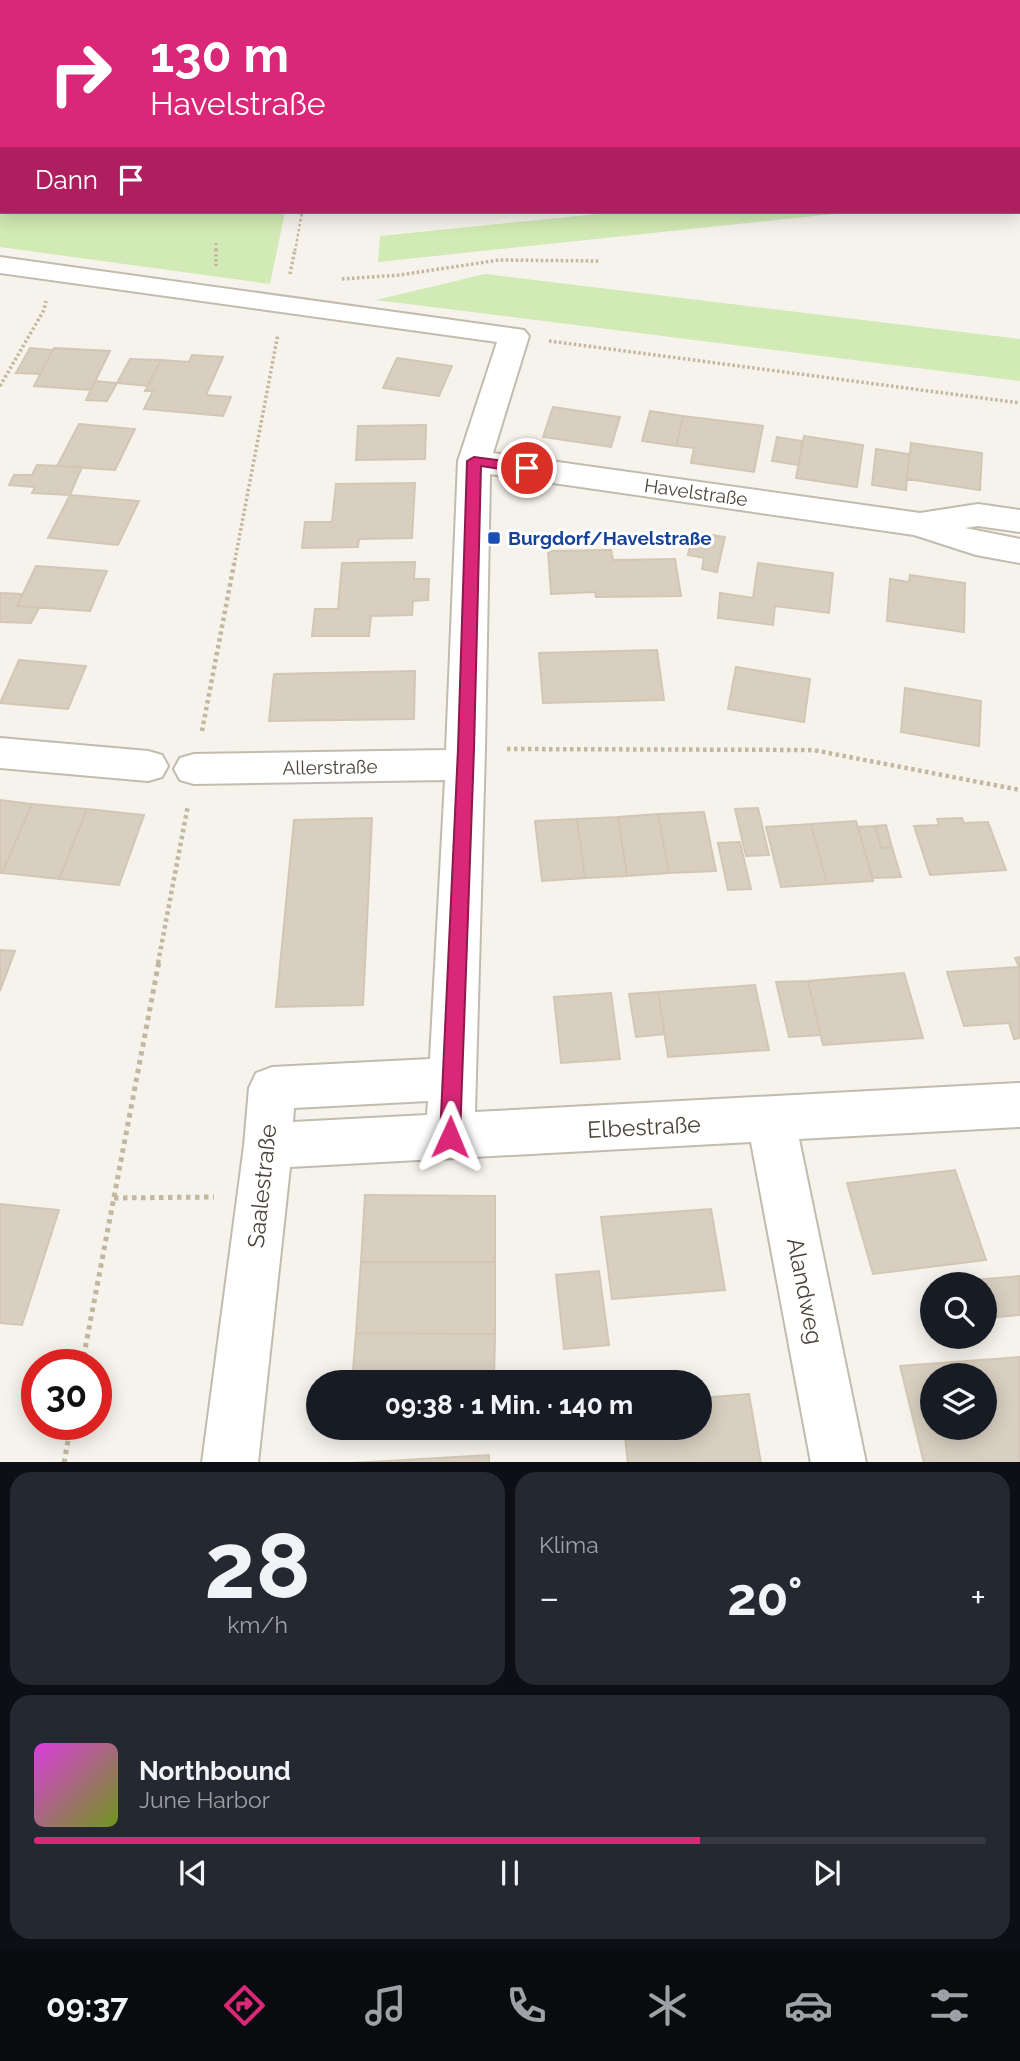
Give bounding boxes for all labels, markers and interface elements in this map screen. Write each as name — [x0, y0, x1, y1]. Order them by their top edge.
text: 130 m — [150, 26, 289, 83]
icon: right — [35, 28, 126, 119]
text: Havelstraße — [150, 85, 326, 122]
icon: arrive — [112, 161, 150, 199]
text: Dann — [35, 165, 98, 195]
pin — [497, 438, 557, 498]
icon: arrive — [508, 449, 546, 487]
street label: Havelstraße — [643, 474, 749, 510]
place label: Burgdorf/Havelstraße — [508, 527, 712, 549]
marker: Burgdorf/Havelstraße — [486, 530, 502, 546]
street label: Allerstraße — [282, 755, 378, 779]
position arrow — [413, 1100, 487, 1174]
street label: Elbestraße — [587, 1110, 701, 1143]
street label: Saalestraße — [242, 1123, 281, 1249]
street label: Alandweg — [782, 1235, 829, 1347]
map controls — [920, 1272, 997, 1440]
button: search — [920, 1272, 997, 1349]
speed limit sign: 30 — [21, 1349, 112, 1440]
button: layers — [920, 1363, 997, 1440]
text: 09:38 · 1 Min. · 140 m — [385, 1390, 633, 1420]
text: 28 — [204, 1512, 311, 1619]
text: Klima — [539, 1531, 599, 1558]
text: 20° — [727, 1566, 803, 1627]
text: − — [539, 1575, 559, 1620]
text: + — [970, 1575, 986, 1620]
text: km/h — [227, 1611, 288, 1638]
text: Northbound — [139, 1756, 291, 1786]
text: June Harbor — [139, 1786, 270, 1813]
icon: previous — [174, 1854, 212, 1892]
icon: pause — [491, 1854, 529, 1892]
icon: next — [808, 1854, 846, 1892]
icon: directions — [220, 1981, 269, 2030]
icon: music — [361, 1981, 410, 2030]
icon: phone — [502, 1981, 551, 2030]
icon: climate — [643, 1981, 692, 2030]
icon: car — [784, 1981, 833, 2030]
icon: filters — [925, 1981, 974, 2030]
text: 09:37 — [46, 1987, 128, 2024]

